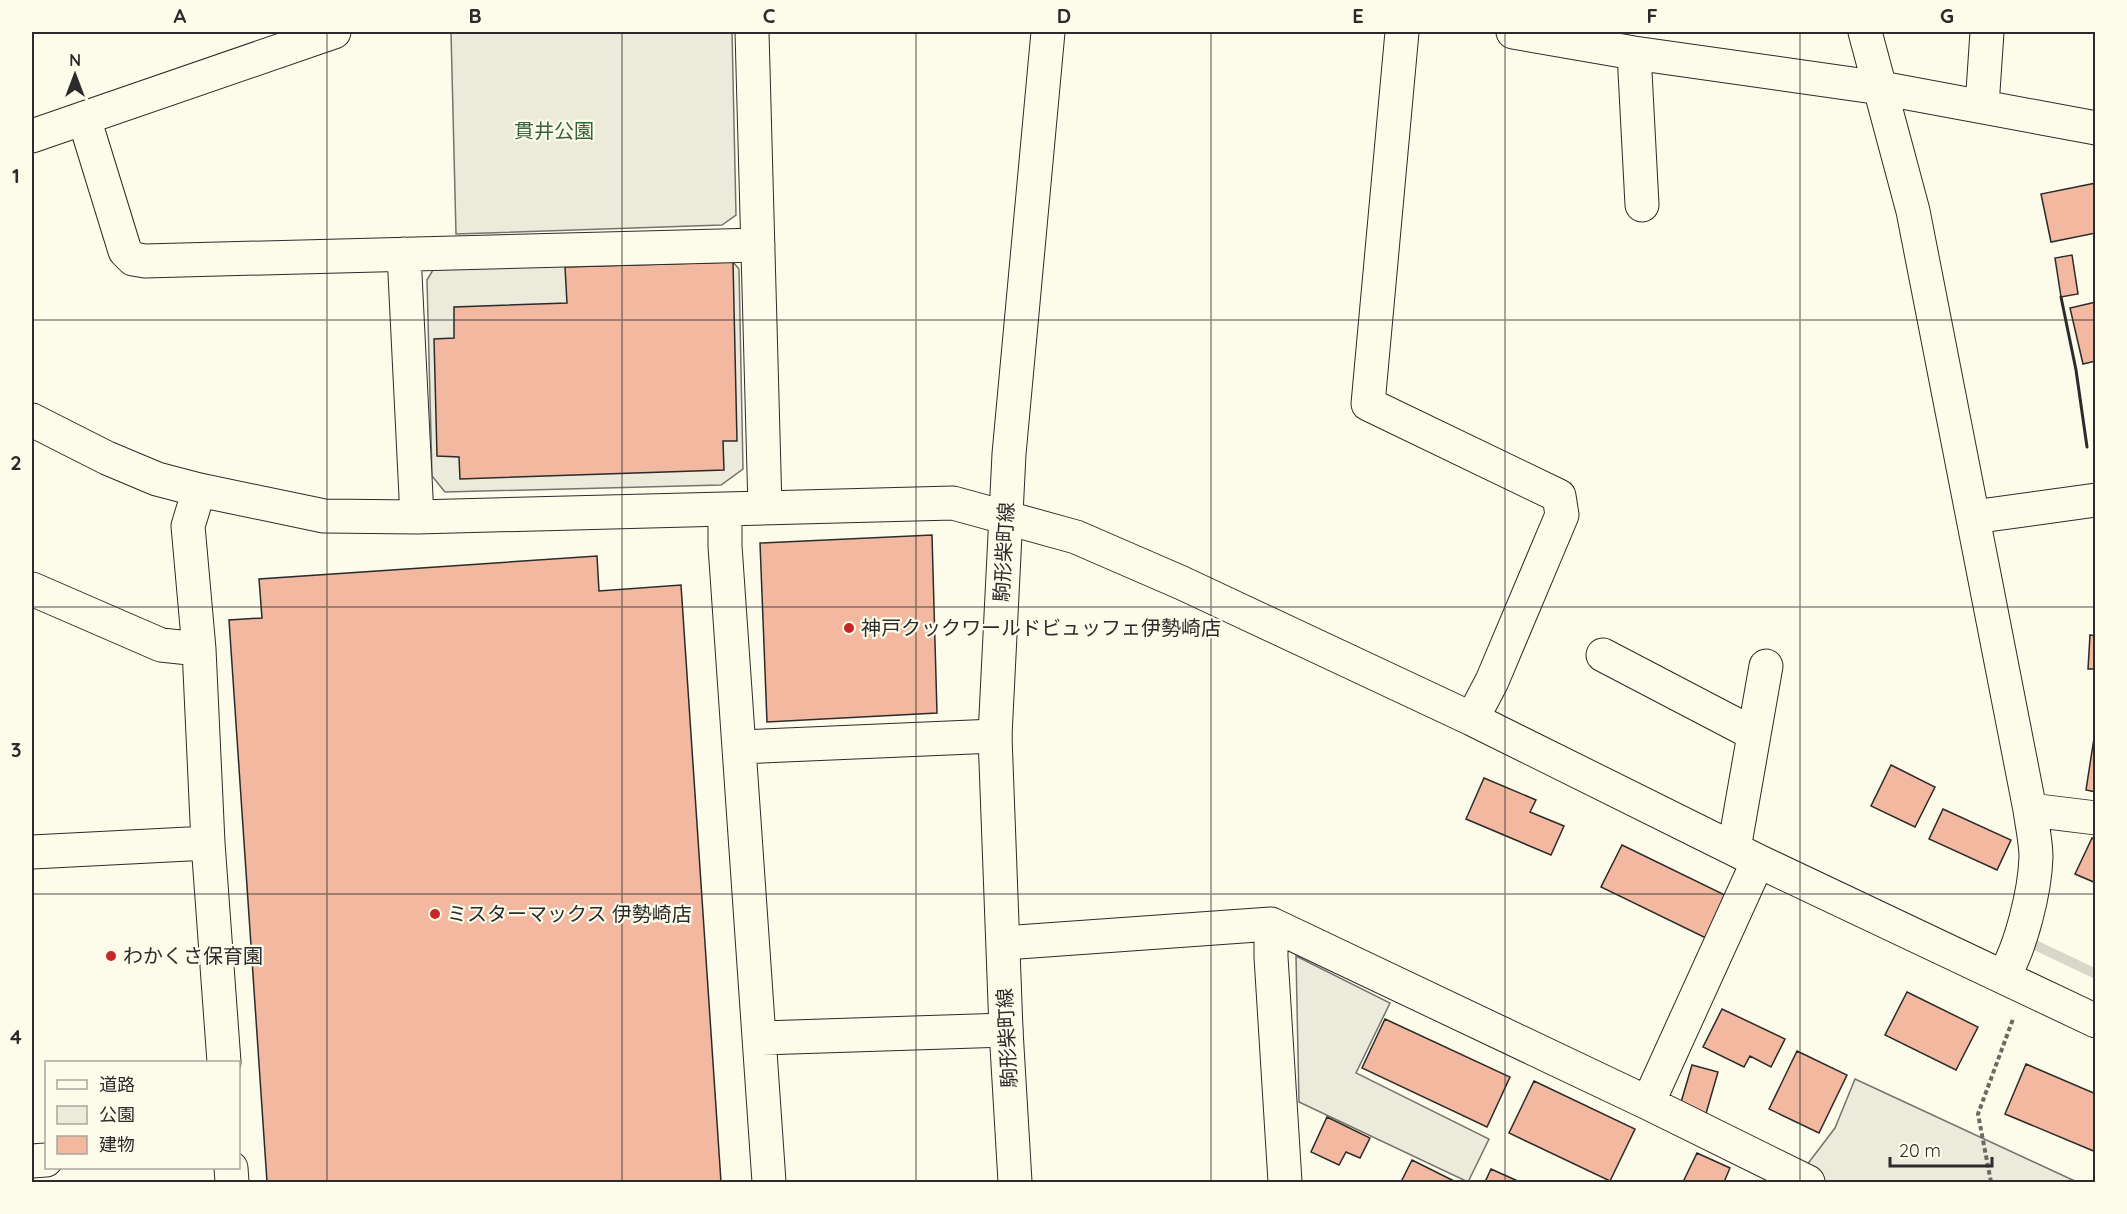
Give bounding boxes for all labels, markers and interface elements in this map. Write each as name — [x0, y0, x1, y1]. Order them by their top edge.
text: A — [174, 3, 187, 28]
text: B — [468, 3, 482, 28]
text: C — [763, 3, 776, 28]
text: D — [1057, 3, 1071, 28]
text: E — [1352, 3, 1364, 28]
text: F — [1646, 3, 1658, 28]
text: G — [1940, 3, 1954, 28]
north arrow — [45, 45, 105, 105]
text: N — [69, 50, 81, 70]
park label: 貫井公園 — [514, 118, 594, 143]
text: 1 — [12, 163, 20, 188]
text: 2 — [10, 450, 22, 475]
street label: 駒形柴町線 — [988, 501, 1019, 603]
place label: 神戸クックワールドビュッフェ伊勢崎店 — [861, 615, 1221, 640]
marker: 神戸クックワールドビュッフェ伊勢崎店 — [842, 621, 856, 635]
text: 3 — [11, 737, 21, 762]
place label: ミスターマックス 伊勢崎店 — [447, 901, 692, 926]
marker: ミスターマックス 伊勢崎店 — [428, 907, 442, 921]
place label: わかくさ保育園 — [123, 943, 263, 968]
marker: わかくさ保育園 — [104, 949, 118, 963]
street label: 駒形柴町線 — [991, 987, 1022, 1089]
text: 4 — [10, 1024, 22, 1049]
legend — [45, 1061, 240, 1169]
text: 道路 — [99, 1073, 135, 1096]
text: 公園 — [99, 1103, 135, 1126]
scale bar — [1890, 1130, 1992, 1168]
text: 建物 — [99, 1133, 135, 1156]
text: 20 m — [1899, 1139, 1941, 1162]

